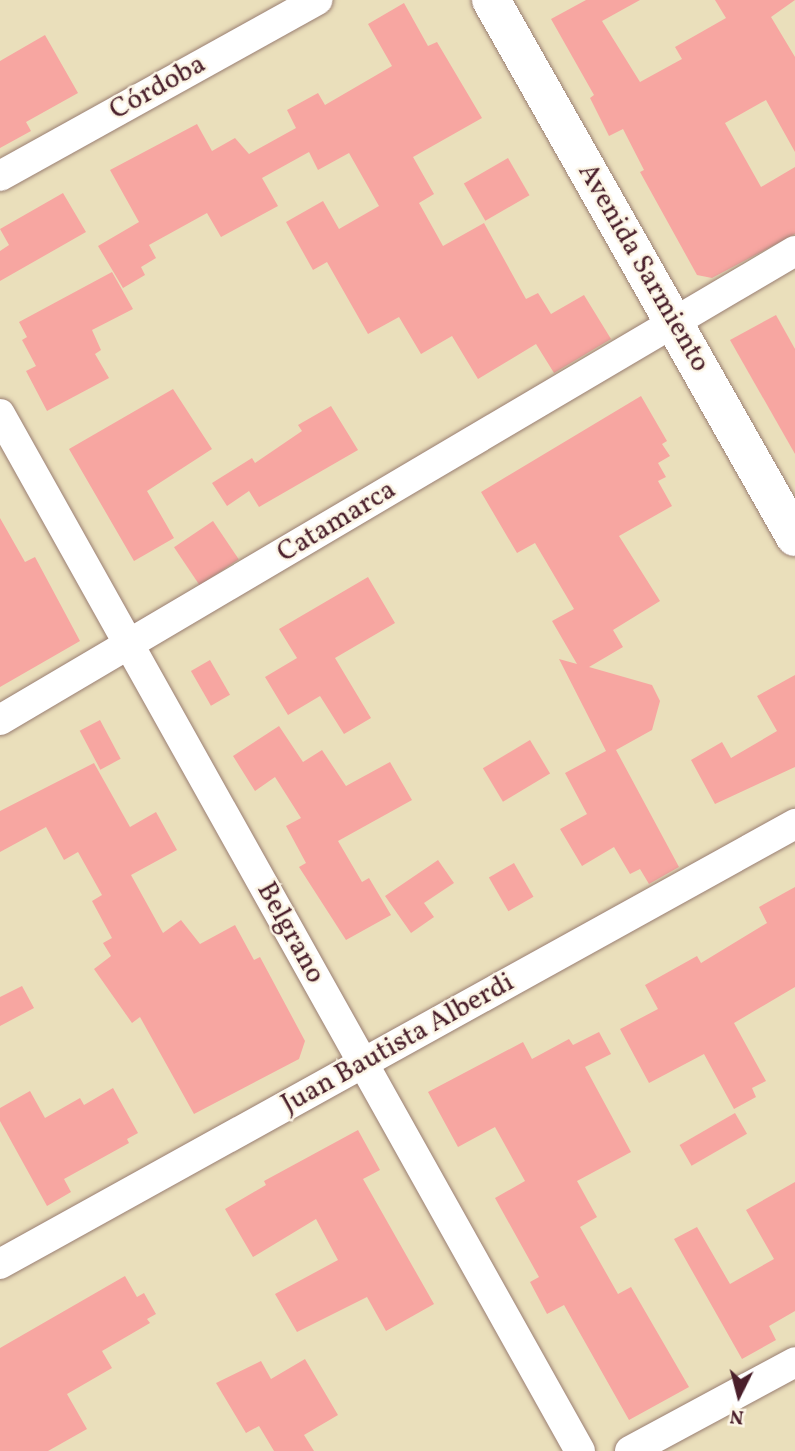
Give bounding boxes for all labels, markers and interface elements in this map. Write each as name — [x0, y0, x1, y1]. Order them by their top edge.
street label: Córdoba — [104, 48, 212, 128]
street label: Avenida Sarmiento — [570, 158, 716, 378]
street label: Catamarca — [272, 473, 402, 571]
street label: Belgrano — [248, 876, 332, 990]
street label: Juan Bautista Alberdi — [276, 966, 520, 1122]
north arrow — [704, 1360, 774, 1430]
text: N — [729, 1402, 745, 1430]

